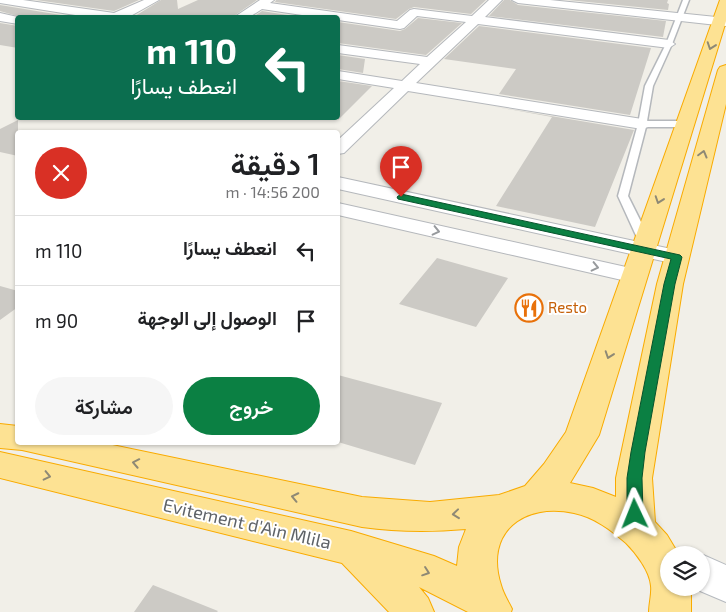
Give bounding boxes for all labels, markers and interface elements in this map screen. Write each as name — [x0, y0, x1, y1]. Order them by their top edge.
text: 110 m — [146, 29, 237, 71]
icon: left — [255, 35, 320, 100]
one-way arrow — [706, 42, 716, 50]
text: انعطف يسارًا — [131, 72, 237, 98]
text: 1 دقيقة — [230, 145, 320, 181]
pin — [380, 146, 422, 197]
button: close — [35, 147, 87, 199]
one-way arrow — [697, 150, 708, 159]
icon: arrive — [387, 153, 415, 181]
text: 200 m · 14:56 — [225, 182, 320, 201]
one-way arrow — [655, 196, 665, 204]
one-way arrow — [432, 225, 441, 236]
text: انعطف يسارًا — [183, 236, 277, 259]
icon: left — [292, 237, 320, 265]
text: 110 m — [35, 239, 83, 262]
one-way arrow — [590, 261, 599, 272]
restaurant icon: Resto — [514, 293, 544, 323]
place label: Resto — [548, 298, 587, 316]
text: الوصول إلى الوجهة — [137, 306, 277, 329]
icon: arrive — [292, 307, 320, 335]
text: 90 m — [35, 309, 78, 332]
one-way arrow — [604, 350, 614, 359]
button: مشاركة — [35, 377, 173, 435]
button: خروج — [183, 377, 320, 435]
one-way arrow — [132, 459, 141, 469]
one-way arrow — [43, 470, 52, 481]
position arrow — [608, 487, 660, 539]
one-way arrow — [291, 492, 300, 503]
street label: Evitement d'Ain Mlila — [161, 493, 333, 553]
one-way arrow — [451, 509, 459, 520]
map controls — [660, 546, 710, 596]
button: layers — [660, 546, 710, 596]
one-way arrow — [421, 566, 429, 576]

